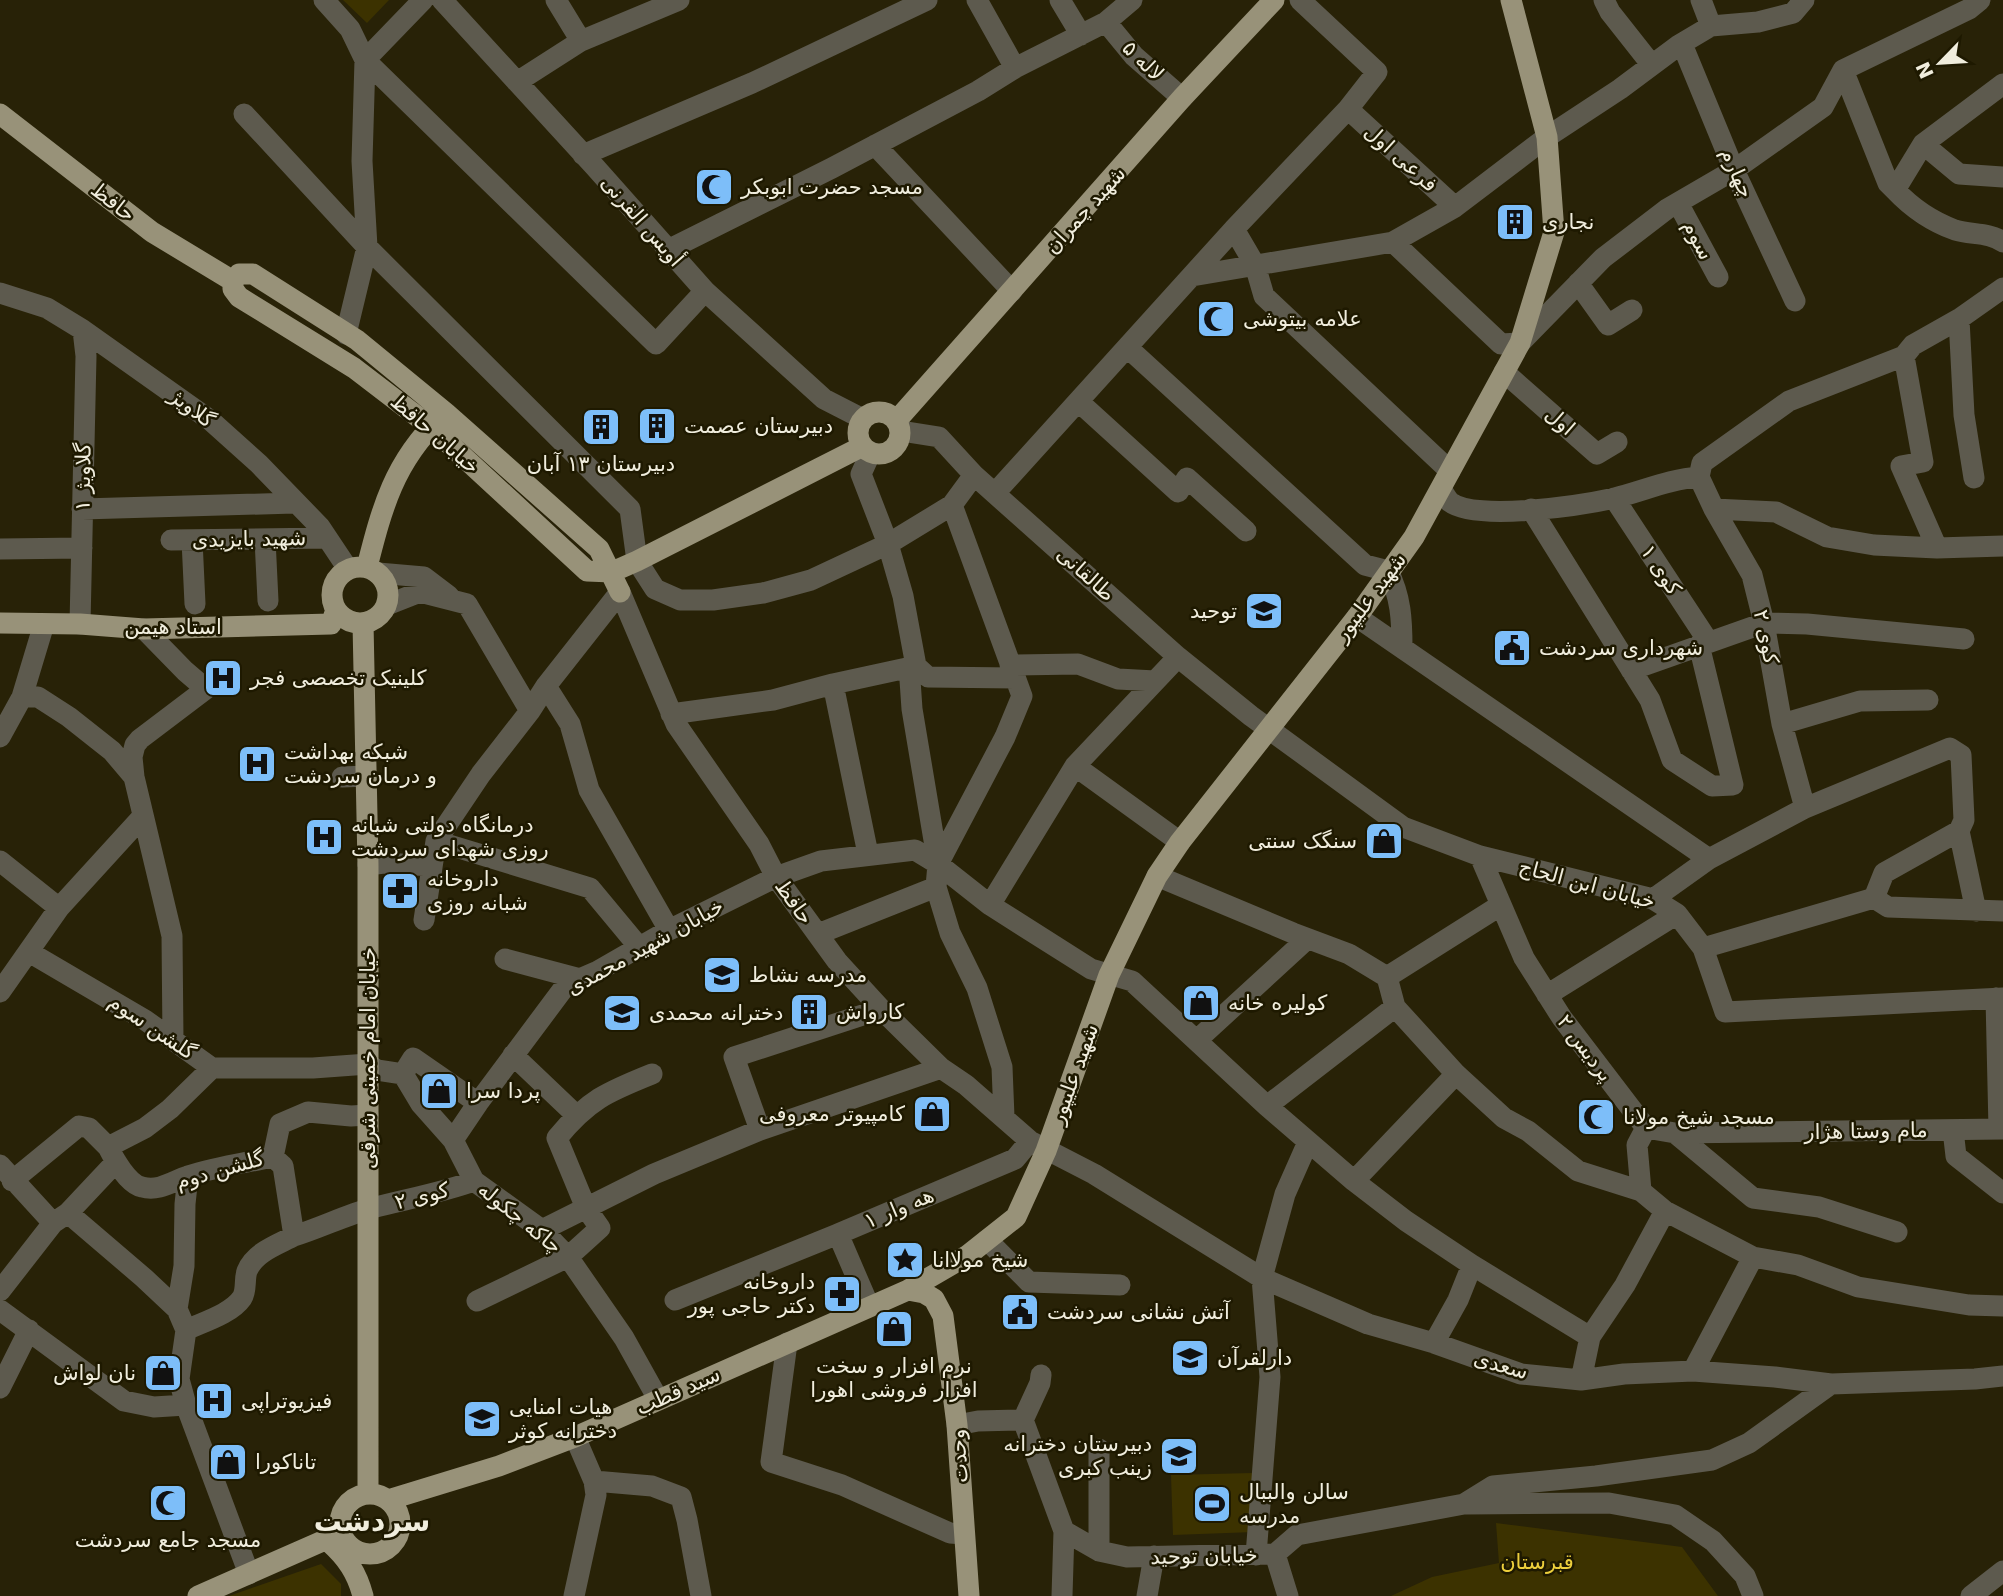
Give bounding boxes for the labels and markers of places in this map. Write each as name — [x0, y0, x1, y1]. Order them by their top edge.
mosque icon: مسجد حضرت ابوبکر — [693, 166, 735, 208]
place label: مسجد حضرت ابوبکر — [740, 175, 923, 199]
building icon: نجاری — [1494, 201, 1536, 243]
place label: نجاری — [1542, 210, 1594, 234]
mosque icon: علامه بیتوشی — [1195, 298, 1237, 340]
place label: علامه بیتوشی — [1243, 307, 1362, 331]
building icon: دبیرستان عصمت — [636, 405, 678, 447]
building icon: دبیرستان ۱۳ آبان — [580, 406, 622, 448]
place label: دبیرستان عصمت — [684, 414, 833, 438]
place label: دبیرستان ۱۳ آبان — [527, 451, 675, 476]
school or university icon: توحید — [1243, 590, 1285, 632]
place label: توحید — [1190, 599, 1237, 623]
public building icon: شهرداری سردشت — [1491, 627, 1533, 669]
place label: شهرداری سردشت — [1539, 636, 1703, 660]
hospital icon: کلینیک تخصصی فجر — [202, 657, 244, 699]
place label: کلینیک تخصصی فجر — [249, 666, 427, 690]
place label: شبکه بهداشت و درمان سردشت — [284, 740, 437, 788]
hospital icon: شبکه بهداشت و درمان سردشت — [236, 743, 278, 785]
place label: درمانگاه دولتی شبانه روزی شهدای سردشت — [351, 813, 549, 861]
hospital icon: درمانگاه دولتی شبانه روزی شهدای سردشت — [303, 816, 345, 858]
shop icon: سنگک سنتی — [1363, 820, 1405, 862]
place label: سنگک سنتی — [1248, 829, 1357, 853]
place label: داروخانه شبانه روزی — [427, 867, 528, 915]
pharmacy icon: داروخانه شبانه روزی — [379, 870, 421, 912]
school or university icon: مدرسه نشاط — [701, 954, 743, 996]
place label: مدرسه نشاط — [749, 963, 867, 987]
shop icon: کولیره خانه — [1180, 982, 1222, 1024]
building icon: کارواش — [788, 991, 830, 1033]
place label: کولیره خانه — [1228, 991, 1327, 1015]
school or university icon: دخترانه محمدی — [601, 992, 643, 1034]
place label: کارواش — [836, 1000, 904, 1024]
place label: دخترانه محمدی — [649, 1001, 783, 1025]
shop icon: پردا سرا — [418, 1070, 460, 1112]
place label: پردا سرا — [466, 1079, 540, 1103]
shop icon: کامپیوتر معروفی — [911, 1093, 953, 1135]
mosque icon: مسجد شیخ مولانا — [1575, 1096, 1617, 1138]
place label: کامپیوتر معروفی — [759, 1102, 905, 1126]
place label: مسجد شیخ مولانا — [1623, 1105, 1775, 1129]
place icon: شیخ مولاانا — [884, 1239, 926, 1281]
place label: شیخ مولاانا — [932, 1248, 1028, 1272]
place label: داروخانه دکتر حاجی پور — [687, 1270, 815, 1318]
pharmacy icon: داروخانه دکتر حاجی پور — [821, 1273, 863, 1315]
public building icon: آتش نشانی سردشت — [999, 1291, 1041, 1333]
place label: آتش نشانی سردشت — [1047, 1299, 1231, 1324]
shop icon: نرم افزار و سخت افزار فروشی اهورا — [873, 1308, 915, 1350]
school or university icon: دارلقرآن — [1169, 1337, 1211, 1379]
place label: دارلقرآن — [1217, 1345, 1292, 1370]
shop icon: نان لواش — [142, 1352, 184, 1394]
place label: نرم افزار و سخت افزار فروشی اهورا — [810, 1354, 978, 1402]
place label: نان لواش — [53, 1361, 136, 1385]
hospital icon: فیزیوتراپی — [193, 1380, 235, 1422]
place label: فیزیوتراپی — [241, 1389, 332, 1413]
place label: هیات امنایی دخترانه کوثر — [508, 1395, 617, 1443]
school or university icon: هیات امنایی دخترانه کوثر — [461, 1398, 503, 1440]
place label: دبیرستان دخترانه زینب کبری — [1003, 1432, 1152, 1480]
school or university icon: دبیرستان دخترانه زینب کبری — [1158, 1435, 1200, 1477]
shop icon: تاناکورا — [207, 1441, 249, 1483]
place label: تاناکورا — [255, 1450, 316, 1474]
place label: سالن والببال مدرسه — [1239, 1480, 1349, 1528]
mosque icon: مسجد جامع سردشت — [147, 1482, 189, 1524]
sports icon: سالن والببال مدرسه — [1191, 1483, 1233, 1525]
place label: مسجد جامع سردشت — [75, 1528, 261, 1552]

